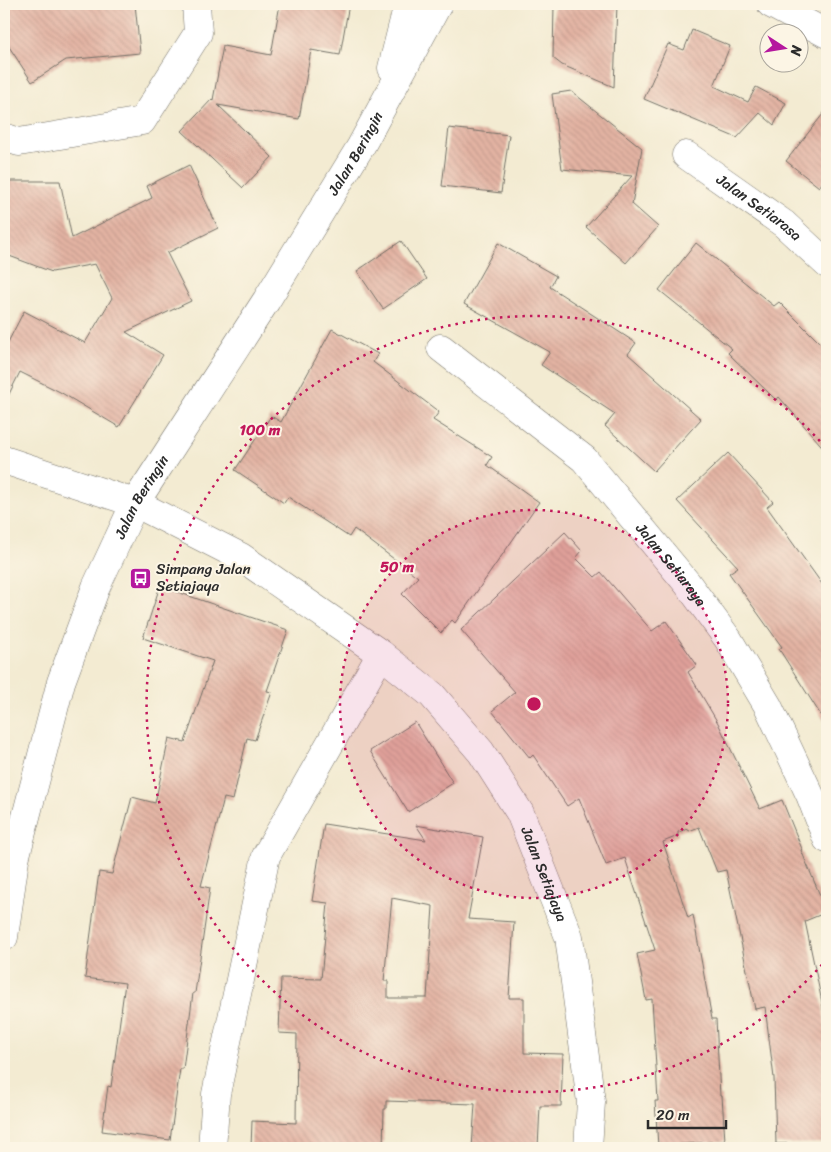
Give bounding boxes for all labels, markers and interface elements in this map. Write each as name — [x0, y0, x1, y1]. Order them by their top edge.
north arrow — [758, 22, 808, 72]
text: N — [783, 42, 810, 58]
street label: Jalan Beringin — [320, 107, 390, 201]
street label: Jalan Setiarasa — [710, 167, 808, 248]
text: 100 m — [240, 417, 281, 443]
street label: Jalan Beringin — [107, 450, 176, 544]
street label: Jalan Setiaraya — [628, 516, 714, 613]
text: 50 m — [380, 554, 415, 580]
place label: Simpang Jalan Setiajaya — [156, 556, 251, 599]
bus stop icon: Simpang Jalan Setiajaya — [128, 566, 152, 590]
centre of rings — [525, 695, 543, 713]
street label: Jalan Setiajaya — [513, 822, 575, 926]
scale bar — [648, 1097, 726, 1129]
text: 20 m — [656, 1102, 690, 1128]

